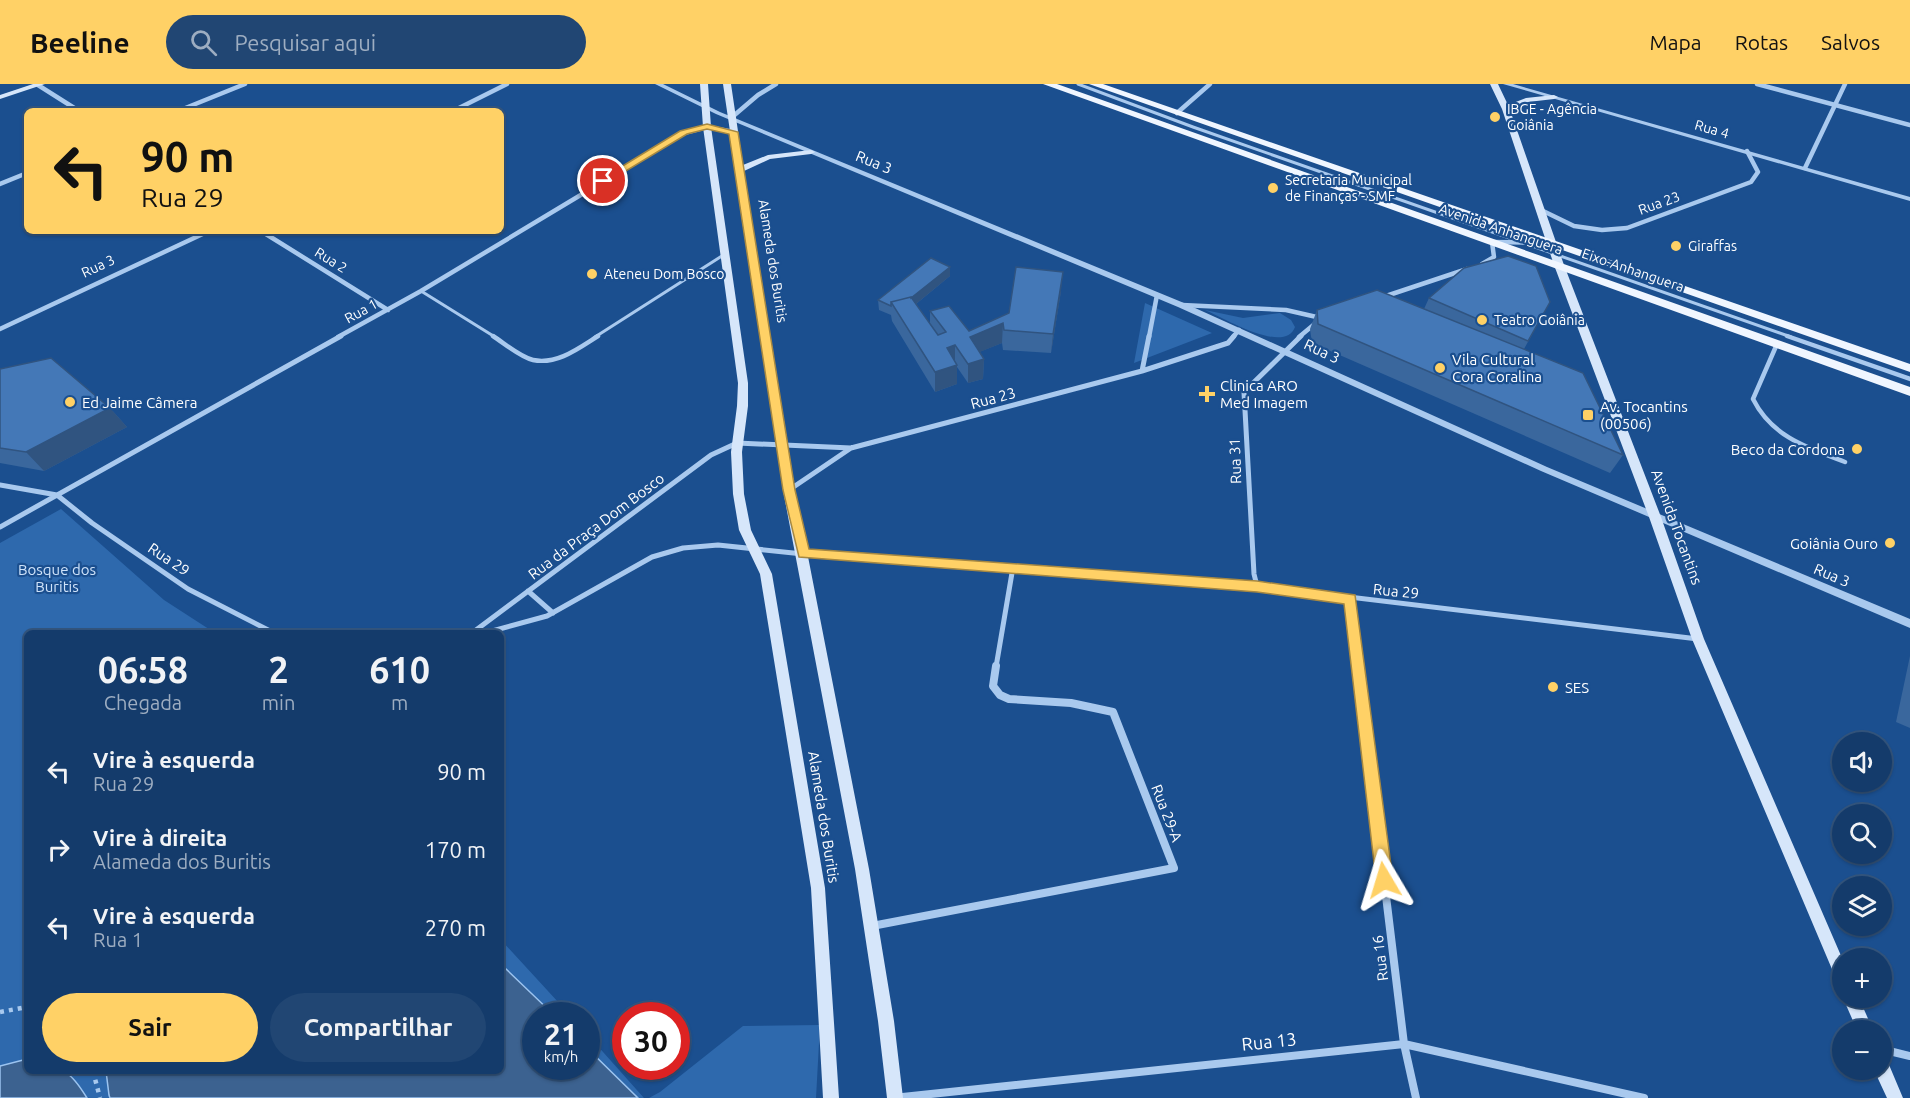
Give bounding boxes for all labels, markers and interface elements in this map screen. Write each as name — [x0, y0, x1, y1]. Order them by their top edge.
search box — [166, 15, 586, 69]
icon: search — [187, 26, 220, 59]
text: Beeline — [30, 27, 130, 58]
text: Pesquisar aqui — [235, 30, 376, 55]
text: Mapa — [1650, 30, 1702, 54]
text: Rotas — [1735, 30, 1788, 54]
text: Salvos — [1821, 30, 1880, 54]
place label: IBGE - Agência Goiânia — [1507, 101, 1597, 133]
marker: IBGE - Agência Goiânia — [1488, 110, 1502, 124]
street label: Rua 4 — [1693, 116, 1731, 142]
icon: left — [42, 132, 120, 210]
text: 90 m — [141, 133, 235, 180]
street label: Rua 3 — [853, 147, 895, 177]
pin — [577, 155, 628, 206]
icon: arrive — [586, 164, 619, 197]
place label: Secretaria Municipal de Finanças - SMF — [1285, 172, 1412, 204]
marker: Secretaria Municipal de Finanças - SMF — [1266, 181, 1280, 195]
text: Rua 29 — [141, 182, 224, 212]
street label: Rua 23 — [1636, 188, 1682, 218]
street label: Alameda dos Buritis — [755, 198, 791, 324]
street label: Avenida Anhanguera — [1437, 200, 1565, 258]
place label: Giraffas — [1688, 238, 1737, 254]
marker: Giraffas — [1669, 239, 1683, 253]
street label: Rua 2 — [312, 244, 350, 276]
street label: Eixo-Anhanguera — [1580, 245, 1686, 295]
street label: Rua 3 — [79, 251, 117, 281]
place label: Ateneu Dom Bosco — [604, 266, 724, 282]
marker: Ateneu Dom Bosco — [585, 267, 599, 281]
street label: Rua 1 — [342, 296, 380, 326]
place label: Teatro Goiânia — [1494, 312, 1585, 328]
marker: Teatro Goiânia — [1475, 313, 1489, 327]
street label: Rua 3 — [1301, 335, 1343, 367]
place label: Vila Cultural Cora Coralina — [1452, 351, 1542, 385]
marker: Vila Cultural Cora Coralina — [1433, 361, 1447, 375]
place label: Clinica ARO Med Imagem — [1220, 377, 1308, 411]
street label: Rua 23 — [969, 384, 1017, 412]
marker: Clinica ARO Med Imagem — [1198, 385, 1216, 403]
place label: Ed Jaime Câmera — [82, 394, 197, 411]
marker: Ed Jaime Câmera — [63, 395, 77, 409]
place label: Av. Tocantins (00506) — [1600, 398, 1688, 432]
marker: Av. Tocantins (00506) — [1581, 408, 1595, 422]
street label: Rua 31 — [1226, 438, 1244, 484]
place label: Beco da Cordona — [1731, 441, 1845, 458]
marker: Beco da Cordona — [1850, 442, 1864, 456]
street label: Avenida Tocantins — [1648, 467, 1706, 587]
street label: Rua da Praça Dom Bosco — [525, 469, 667, 583]
place label: Goiânia Ouro — [1790, 535, 1878, 552]
marker: Goiânia Ouro — [1883, 536, 1897, 550]
street label: Rua 29 — [145, 539, 193, 579]
street label: Rua 3 — [1811, 560, 1853, 590]
park label: Bosque dos Buritis — [18, 561, 96, 595]
street label: Rua 29 — [1372, 580, 1420, 602]
text: 06:58 — [98, 649, 188, 690]
text: 2 — [268, 649, 289, 690]
text: 610 — [369, 649, 430, 690]
place label: SES — [1565, 679, 1589, 696]
marker: SES — [1546, 680, 1560, 694]
text: Chegada — [104, 691, 182, 714]
text: min — [262, 691, 295, 714]
text: m — [391, 691, 408, 714]
map controls — [1832, 732, 1892, 1080]
button: sound — [1832, 732, 1892, 792]
text: Vire à esquerda — [93, 747, 255, 772]
street label: Alameda dos Buritis — [805, 750, 843, 884]
icon: left — [42, 755, 75, 788]
text: 90 m — [437, 759, 486, 784]
text: Rua 29 — [93, 772, 154, 795]
street label: Rua 29-A — [1148, 782, 1186, 844]
button: search — [1832, 804, 1892, 864]
text: Vire à direita — [93, 825, 227, 850]
icon: right — [42, 833, 75, 866]
text: 170 m — [425, 837, 486, 862]
position arrow — [1352, 848, 1416, 912]
text: Alameda dos Buritis — [93, 850, 271, 873]
button: layers — [1832, 876, 1892, 936]
text: Vire à esquerda — [93, 903, 255, 928]
icon: left — [42, 911, 75, 944]
text: 270 m — [425, 915, 486, 940]
text: Rua 1 — [93, 928, 143, 951]
street label: Rua 16 — [1369, 934, 1391, 982]
button: + — [1832, 948, 1892, 1008]
button: Sair — [42, 993, 258, 1062]
button: Compartilhar — [270, 993, 486, 1062]
speed limit sign: 30 — [612, 1002, 690, 1080]
text: 21 — [544, 1017, 578, 1051]
button: − — [1832, 1020, 1892, 1080]
street label: Rua 13 — [1241, 1028, 1297, 1054]
text: km/h — [544, 1048, 578, 1065]

